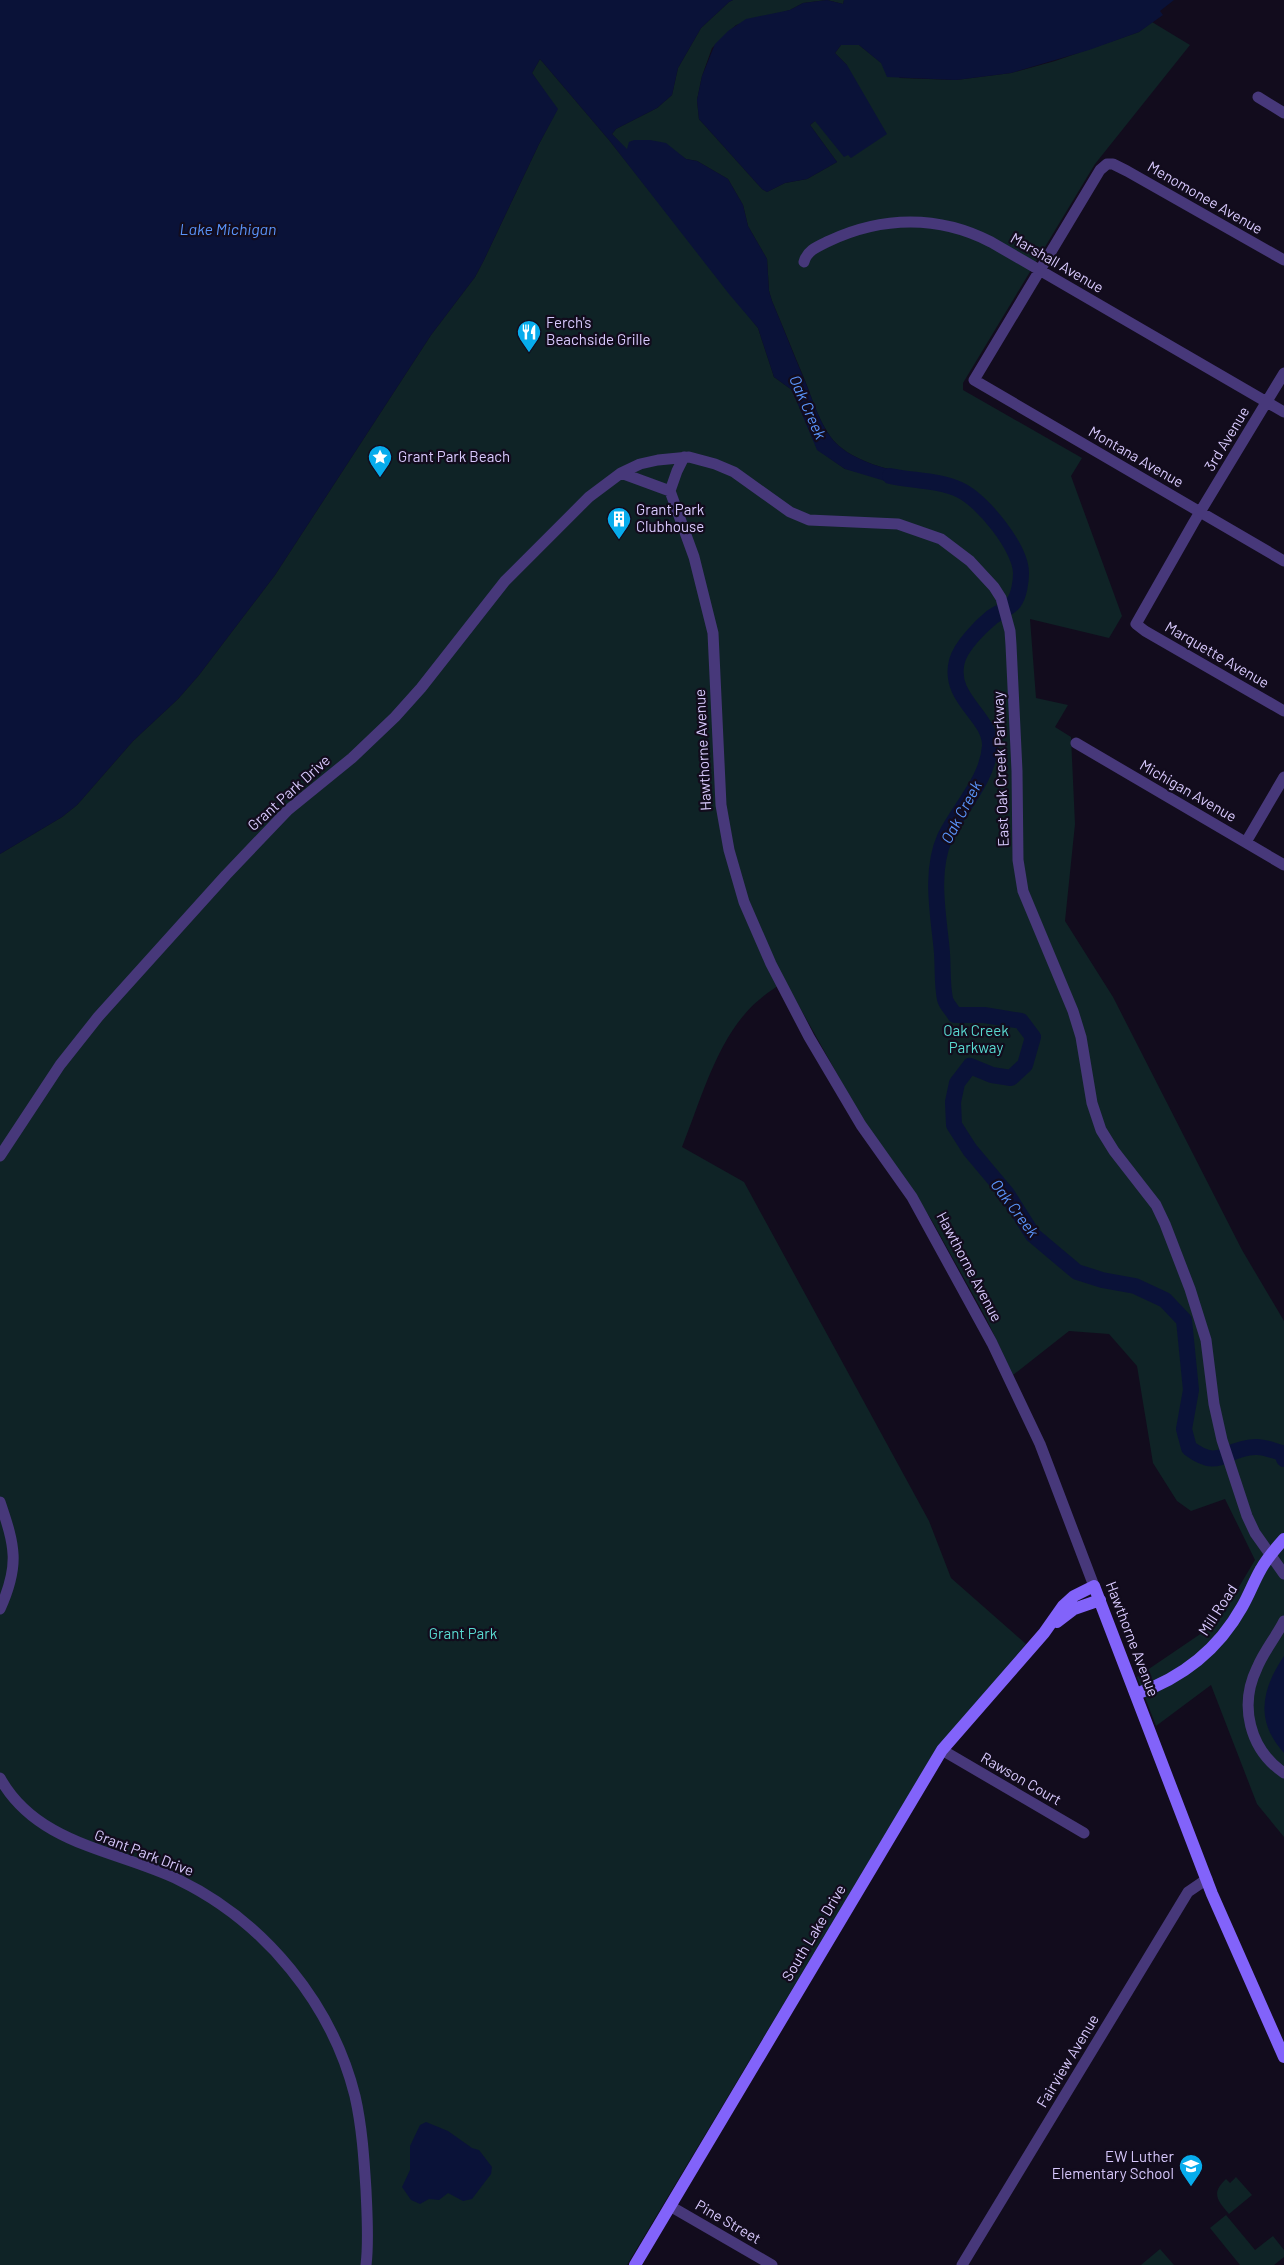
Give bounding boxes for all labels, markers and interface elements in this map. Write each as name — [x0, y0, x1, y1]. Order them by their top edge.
street label: Menomonee Avenue — [1145, 157, 1266, 237]
water label: Lake Michigan — [180, 219, 276, 238]
street label: Marshall Avenue — [1008, 228, 1107, 296]
place label: Ferch's Beachside Grille — [546, 313, 650, 348]
restaurant icon: Ferch's Beachside Grille — [516, 319, 542, 353]
water label: Oak Creek — [786, 372, 831, 442]
street label: 3rd Avenue — [1200, 403, 1252, 474]
street label: Montana Avenue — [1086, 422, 1187, 491]
place icon: Grant Park Beach — [367, 444, 393, 478]
place label: Grant Park Beach — [398, 447, 510, 465]
place label: Grant Park Clubhouse — [636, 500, 705, 535]
building icon: Grant Park Clubhouse — [606, 506, 632, 540]
street label: Marquette Avenue — [1162, 617, 1273, 691]
street label: Hawthorne Avenue — [690, 689, 714, 811]
street label: East Oak Creek Parkway — [988, 691, 1012, 847]
street label: Grant Park Drive — [243, 751, 333, 834]
street label: Michigan Avenue — [1137, 755, 1240, 825]
water label: Oak Creek — [936, 777, 985, 846]
park label: Oak Creek Parkway — [943, 1021, 1009, 1056]
water label: Oak Creek — [987, 1175, 1044, 1241]
street label: Hawthorne Avenue — [933, 1208, 1006, 1325]
street label: Hawthorne Avenue — [1103, 1579, 1163, 1699]
street label: Mill Road — [1194, 1580, 1240, 1639]
park label: Grant Park — [429, 1624, 498, 1642]
street label: Rawson Court — [978, 1748, 1065, 1808]
street label: Grant Park Drive — [92, 1825, 196, 1879]
street label: South Lake Drive — [777, 1881, 849, 1984]
street label: Fairview Avenue — [1032, 2011, 1102, 2110]
place label: EW Luther Elementary School — [1052, 2147, 1175, 2182]
school or university icon: EW Luther Elementary School — [1178, 2153, 1204, 2187]
street label: Pine Street — [693, 2195, 764, 2247]

